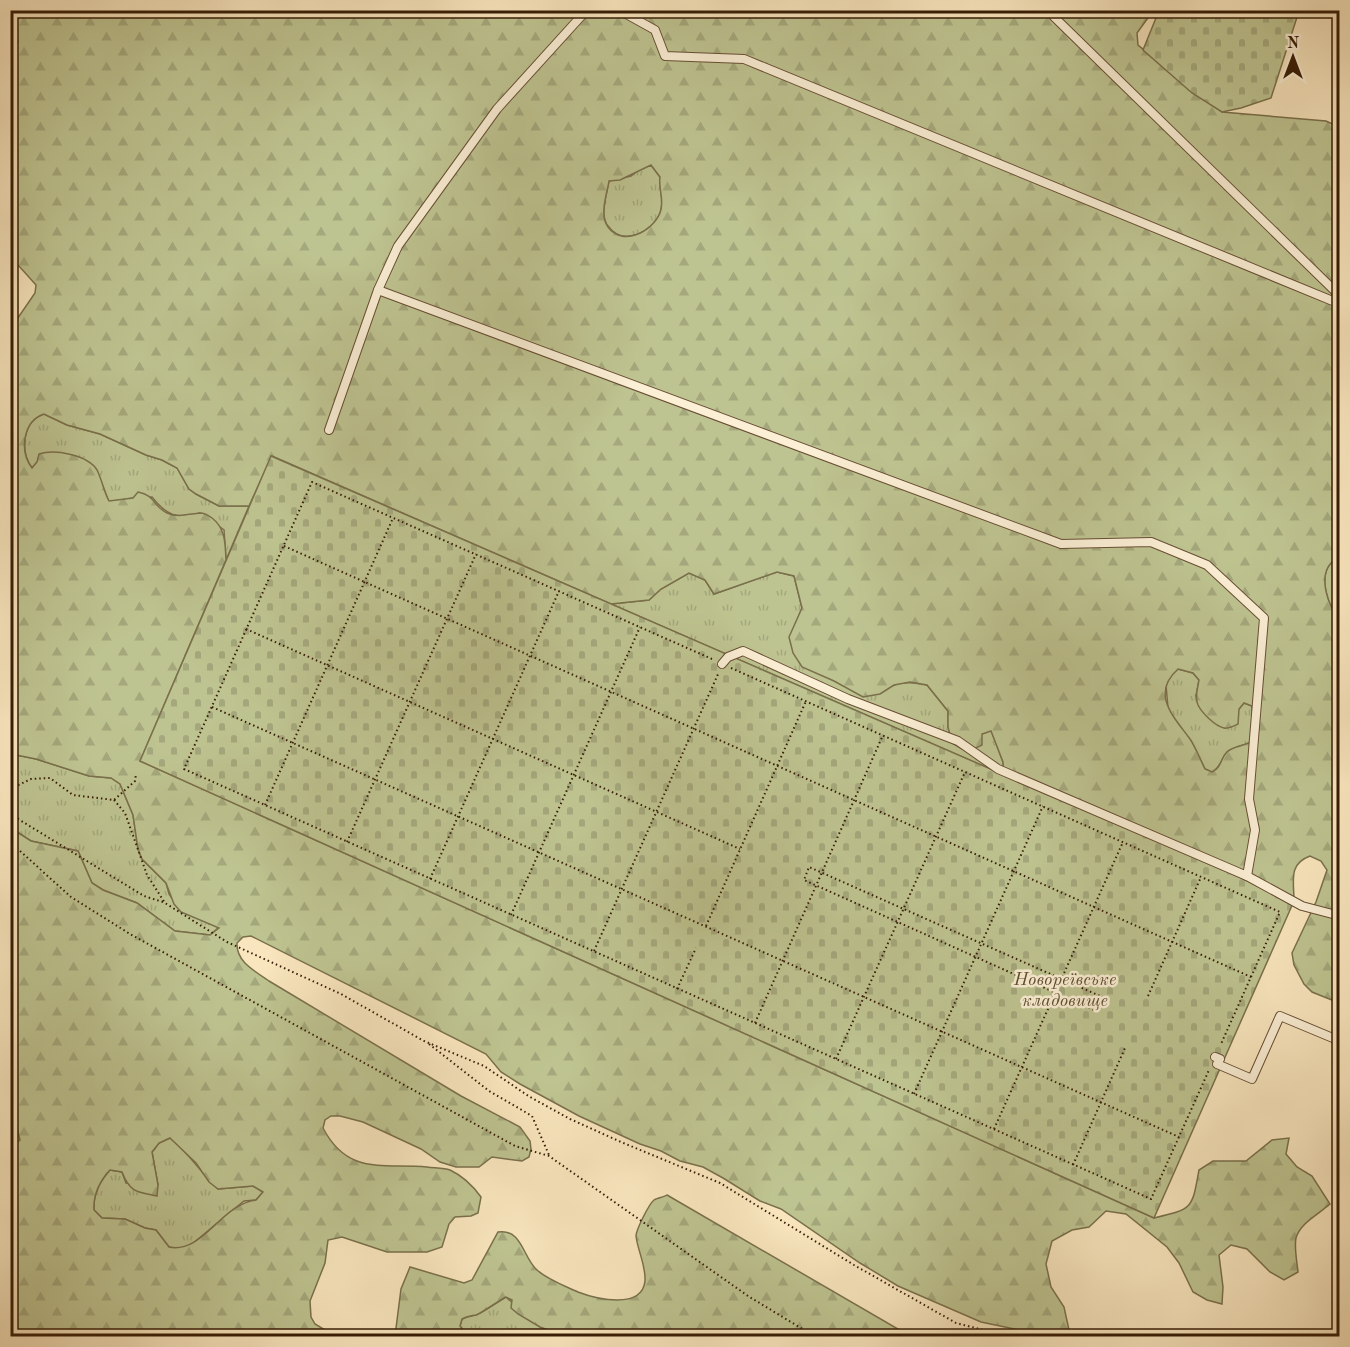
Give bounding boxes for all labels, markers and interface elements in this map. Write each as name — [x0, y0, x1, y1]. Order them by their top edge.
north arrow — [1263, 27, 1323, 87]
text: N — [1287, 36, 1300, 52]
park label: Новореївське кладовище — [1013, 971, 1116, 1010]

